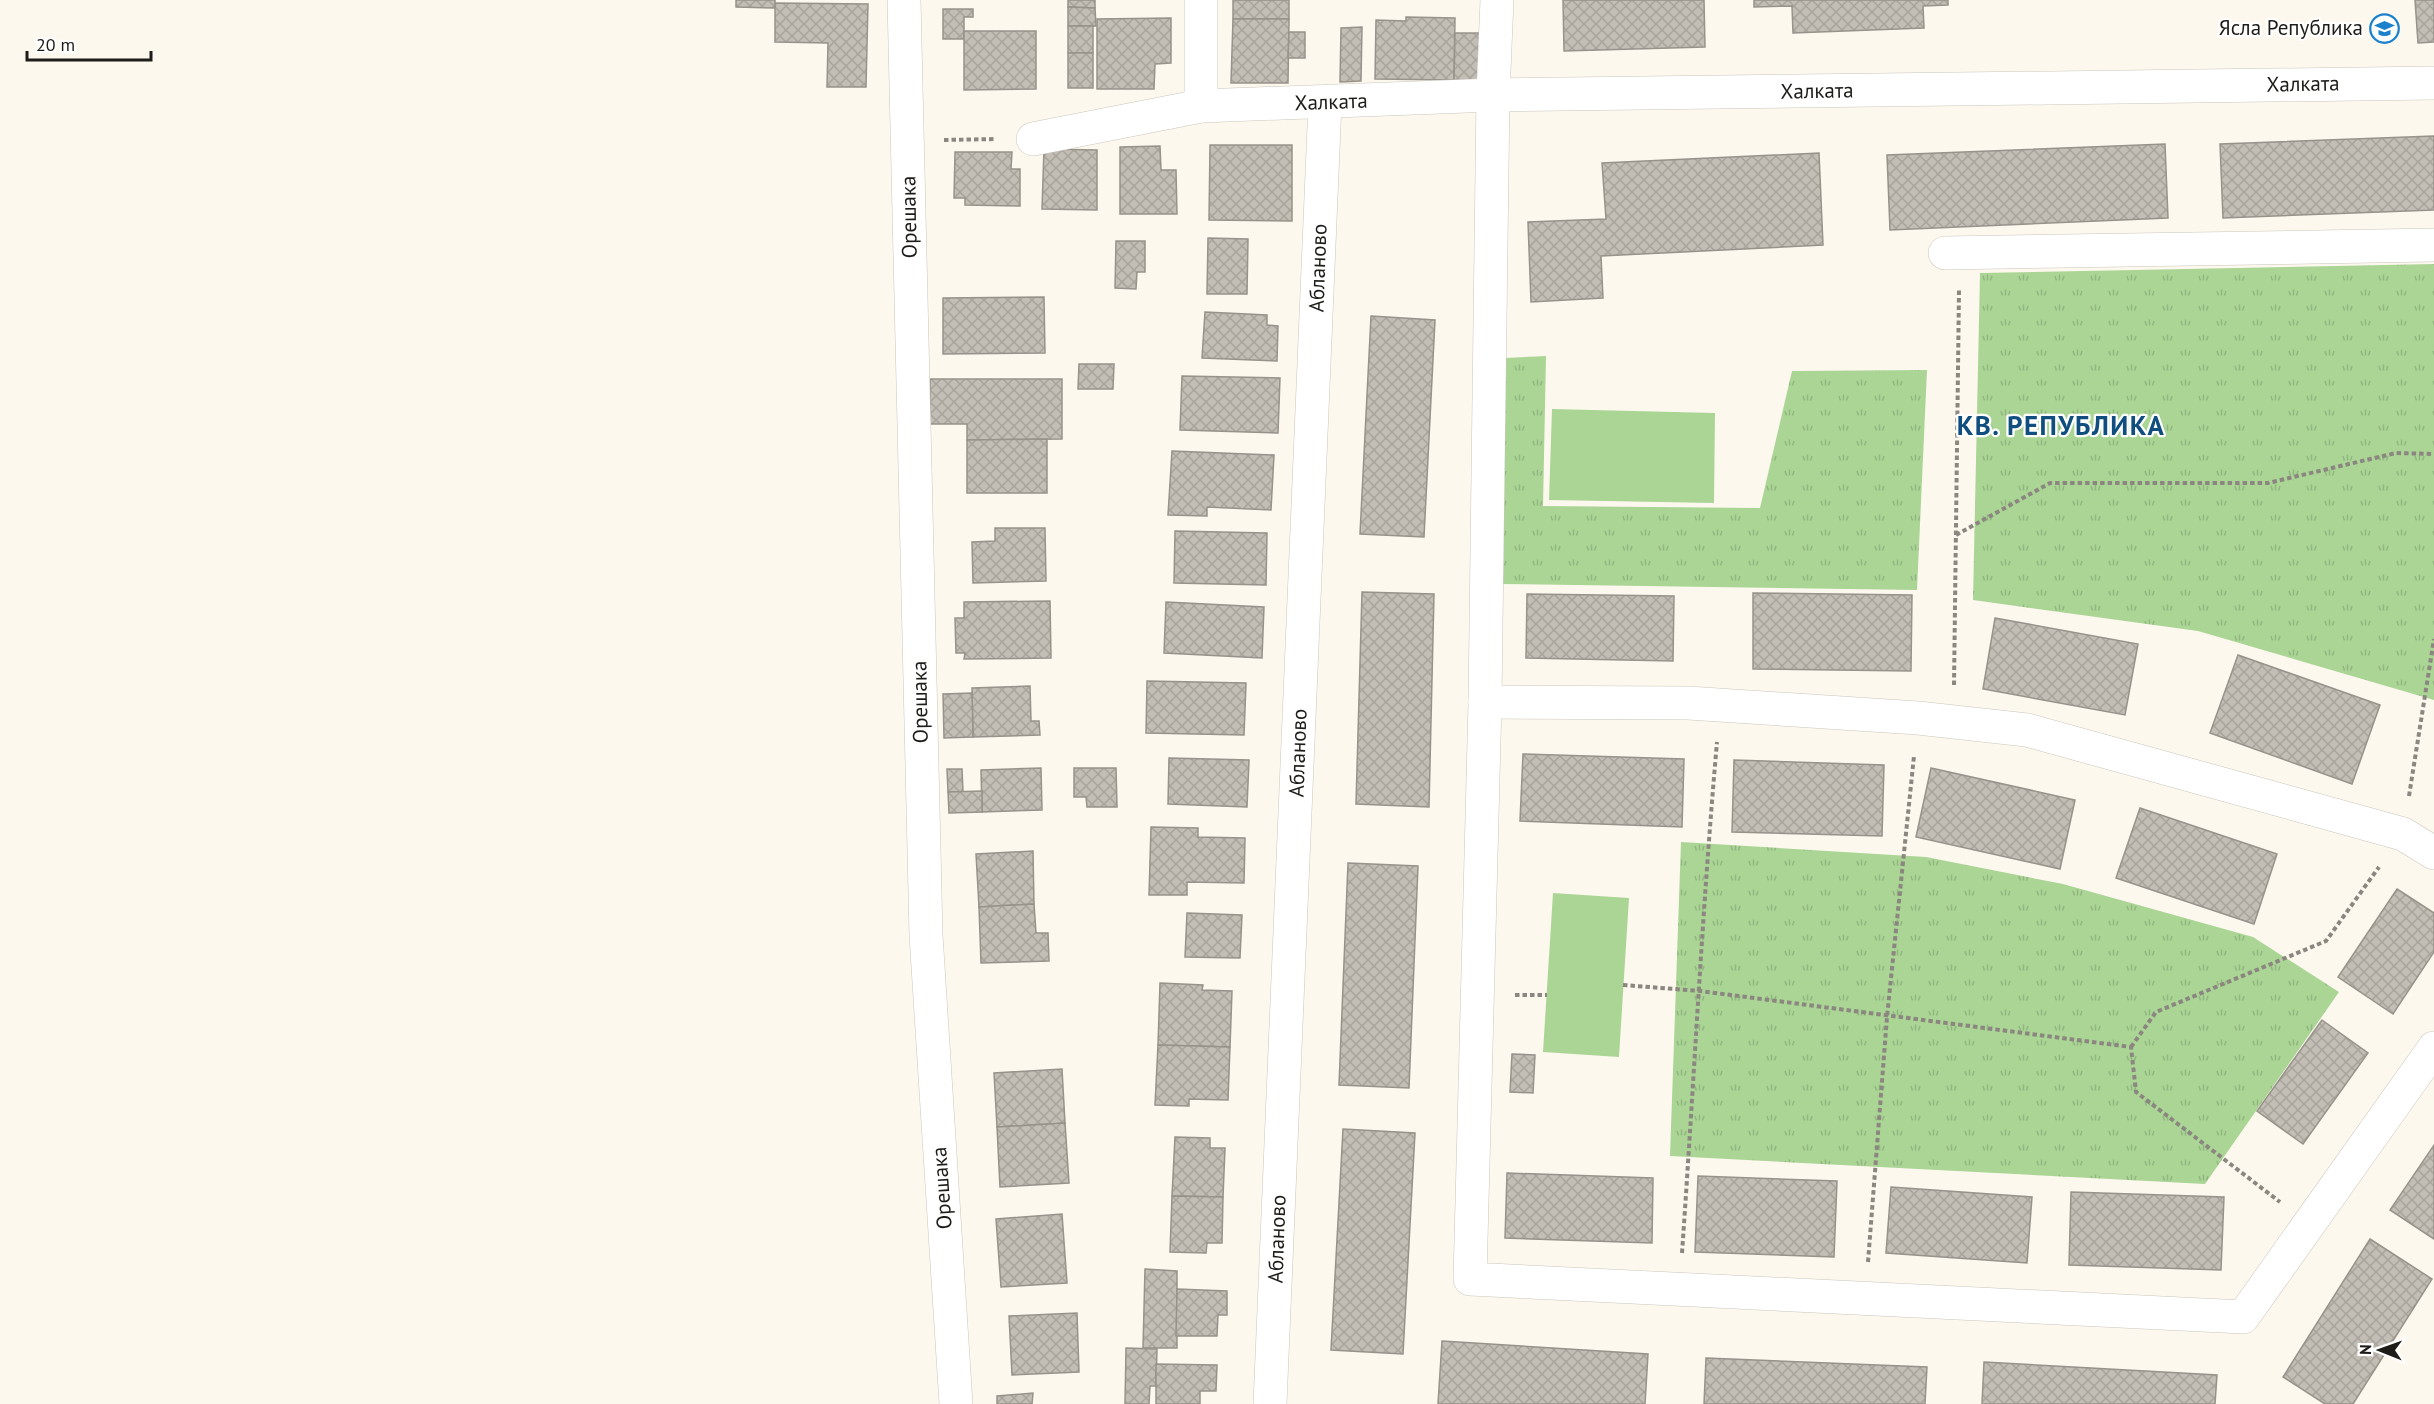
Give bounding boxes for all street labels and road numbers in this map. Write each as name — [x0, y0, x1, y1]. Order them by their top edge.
street label: Халката — [2266, 69, 2340, 98]
street label: Халката — [1780, 76, 1854, 105]
street label: Халката — [1294, 87, 1368, 116]
street label: Орешака — [894, 175, 923, 259]
street label: Абланово — [1302, 223, 1333, 313]
street label: Орешака — [905, 660, 934, 744]
street label: Абланово — [1282, 708, 1313, 798]
street label: Орешака — [925, 1146, 958, 1230]
street label: Абланово — [1261, 1194, 1292, 1284]

